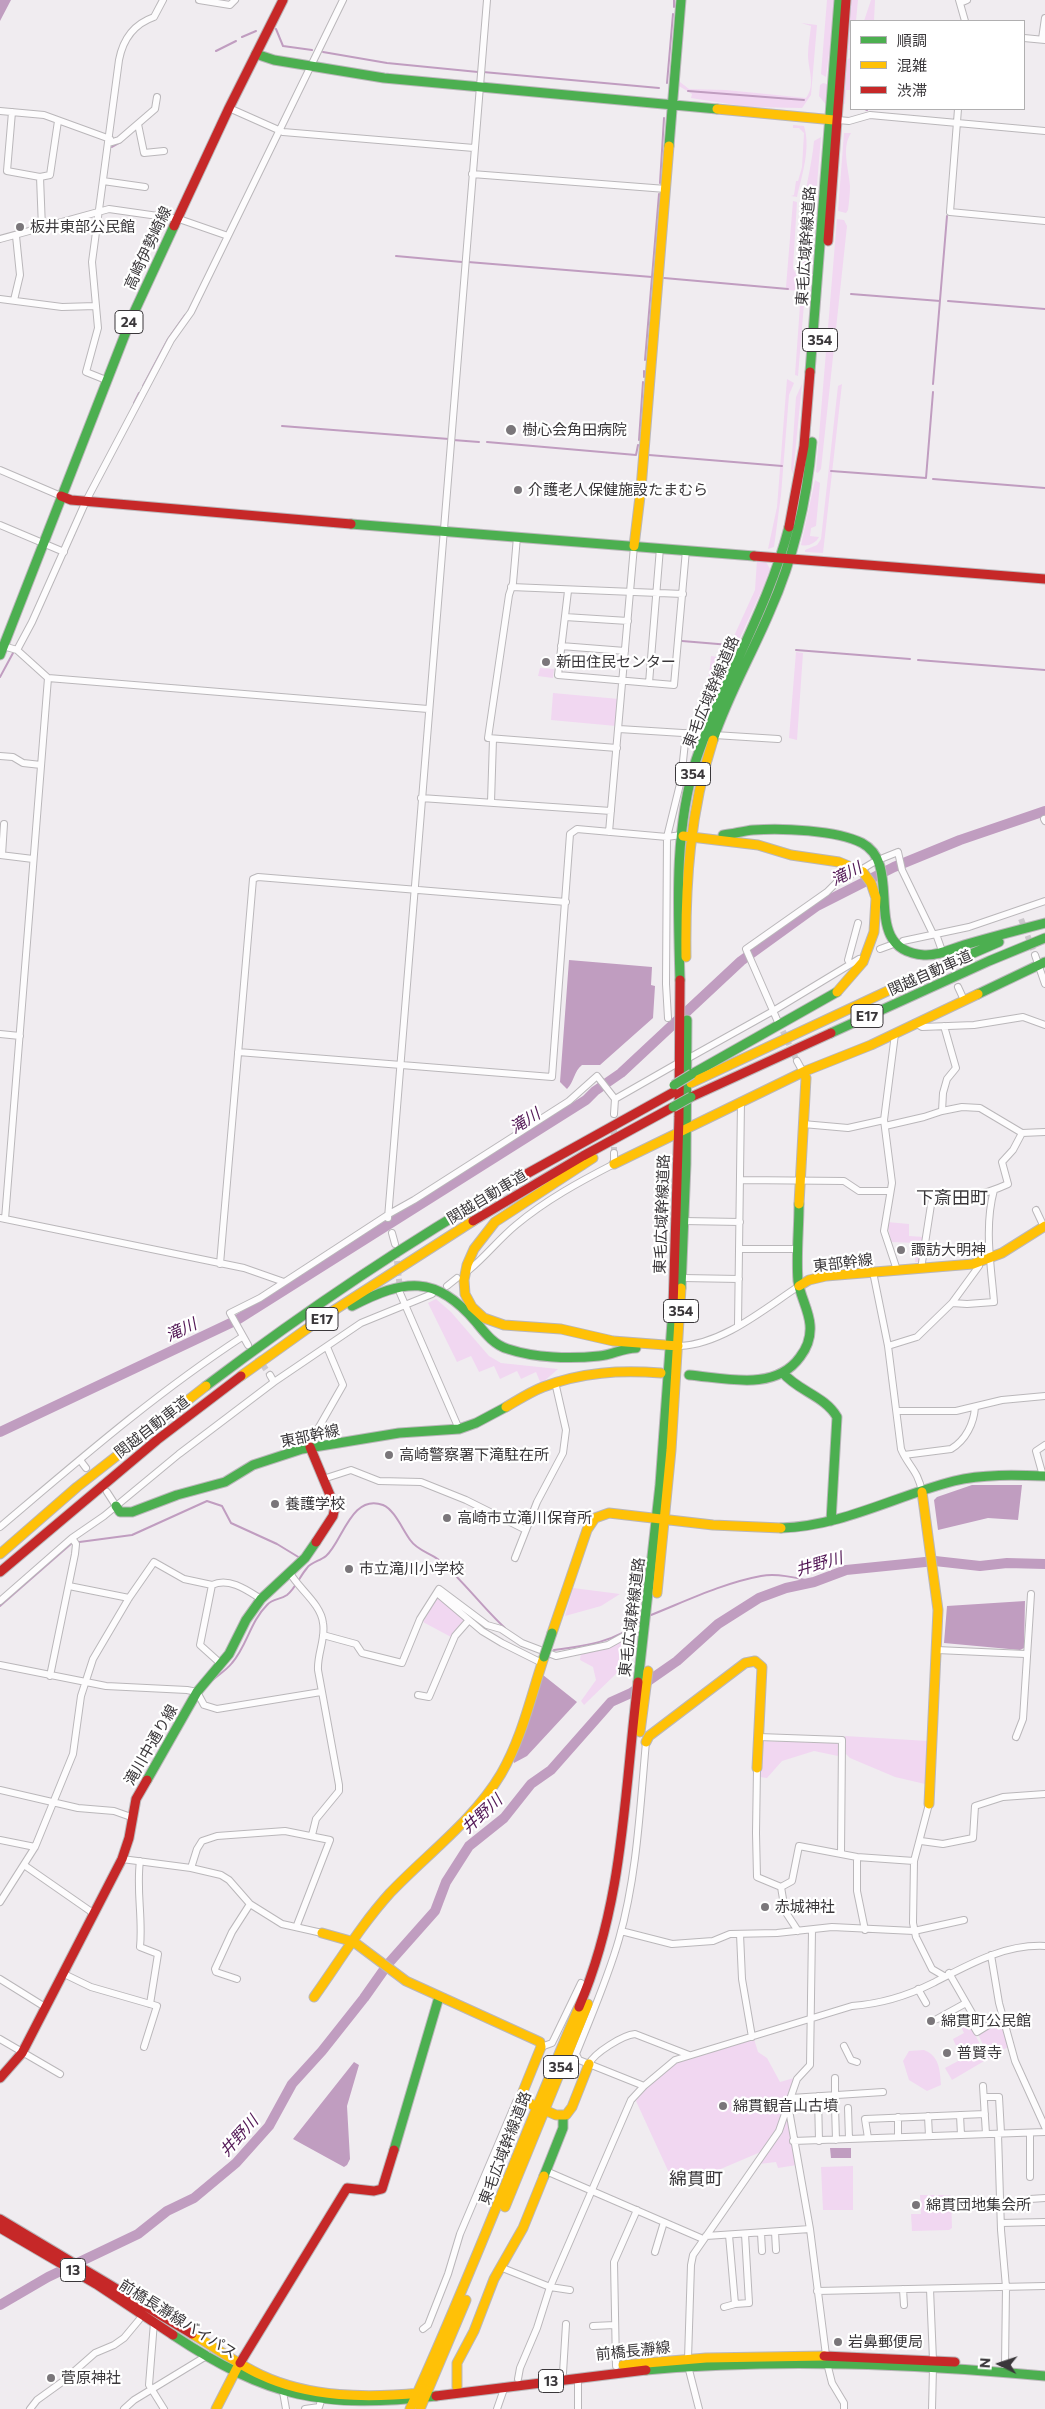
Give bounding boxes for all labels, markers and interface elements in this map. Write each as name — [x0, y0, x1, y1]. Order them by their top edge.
legend — [850, 20, 1025, 110]
text: 順調 — [897, 31, 927, 49]
text: 混雑 — [897, 56, 927, 74]
text: 渋滞 — [897, 81, 927, 99]
street label: 東毛広域幹線道路 — [793, 186, 819, 306]
street label: 高崎伊勢崎線 — [121, 203, 175, 293]
place label: 板井東部公民館 — [30, 218, 135, 236]
marker: 板井東部公民館 — [14, 221, 26, 233]
road number: 24 — [115, 311, 143, 334]
road number: 354 — [802, 328, 838, 352]
place label: 樹心会角田病院 — [522, 421, 627, 439]
marker: 樹心会角田病院 — [504, 423, 518, 437]
place label: 介護老人保健施設たまむら — [528, 481, 708, 499]
marker: 介護老人保健施設たまむら — [512, 484, 524, 496]
street label: 東毛広域幹線道路 — [679, 633, 743, 751]
place label: 新田住民センター — [556, 653, 676, 671]
marker: 新田住民センター — [540, 656, 552, 668]
road number: 354 — [676, 762, 710, 786]
water label: 滝川 — [827, 858, 865, 890]
street label: 関越自動車道 — [885, 946, 975, 1000]
road number: E17 — [851, 1004, 883, 1028]
water label: 滝川 — [506, 1104, 544, 1138]
street label: 東毛広域幹線道路 — [651, 1154, 673, 1274]
street label: 関越自動車道 — [444, 1166, 530, 1228]
district label: 下斎田町 — [916, 1187, 988, 1209]
place label: 諏訪大明神 — [911, 1241, 986, 1259]
marker: 諏訪大明神 — [895, 1244, 907, 1256]
street label: 東部幹線 — [812, 1250, 874, 1276]
road number: 354 — [664, 1300, 698, 1322]
road number: E17 — [306, 1308, 338, 1330]
water label: 滝川 — [162, 1315, 200, 1345]
street label: 関越自動車道 — [111, 1392, 193, 1462]
street label: 東部幹線 — [279, 1421, 341, 1451]
place label: 高崎警察署下滝駐在所 — [399, 1446, 549, 1464]
marker: 高崎警察署下滝駐在所 — [383, 1449, 395, 1461]
place label: 養護学校 — [285, 1495, 345, 1513]
marker: 養護学校 — [269, 1498, 281, 1510]
place label: 高崎市立滝川保育所 — [457, 1509, 592, 1527]
marker: 高崎市立滝川保育所 — [441, 1512, 453, 1524]
water label: 井野川 — [793, 1548, 845, 1580]
street label: 東毛広域幹線道路 — [616, 1556, 648, 1678]
place label: 市立滝川小学校 — [359, 1560, 464, 1578]
marker: 市立滝川小学校 — [343, 1563, 355, 1575]
street label: 滝川中通り線 — [121, 1702, 181, 1788]
water label: 井野川 — [458, 1791, 506, 1837]
place label: 赤城神社 — [775, 1898, 835, 1916]
marker: 赤城神社 — [759, 1901, 771, 1913]
place label: 綿貫町公民館 — [941, 2012, 1031, 2030]
marker: 綿貫町公民館 — [925, 2015, 937, 2027]
place label: 普賢寺 — [957, 2044, 1002, 2062]
marker: 普賢寺 — [941, 2047, 953, 2059]
road number: 354 — [544, 2056, 578, 2078]
street label: 東毛広域幹線道路 — [475, 2089, 535, 2207]
place label: 綿貫観音山古墳 — [733, 2097, 838, 2115]
marker: 綿貫観音山古墳 — [717, 2100, 729, 2112]
water label: 井野川 — [216, 2112, 262, 2160]
district label: 綿貫町 — [669, 2168, 723, 2190]
place label: 綿貫団地集会所 — [926, 2196, 1031, 2214]
marker: 綿貫団地集会所 — [910, 2199, 922, 2211]
road number: 13 — [60, 2258, 86, 2282]
street label: 前橋長瀞線バイパス — [116, 2276, 240, 2362]
place label: 岩鼻郵便局 — [848, 2333, 923, 2351]
marker: 岩鼻郵便局 — [832, 2336, 844, 2348]
street label: 前橋長瀞線 — [595, 2338, 671, 2364]
north arrow — [975, 2339, 1025, 2389]
text: N — [976, 2357, 993, 2369]
place label: 菅原神社 — [61, 2369, 121, 2387]
road number: 13 — [538, 2370, 564, 2392]
marker: 菅原神社 — [45, 2372, 57, 2384]

